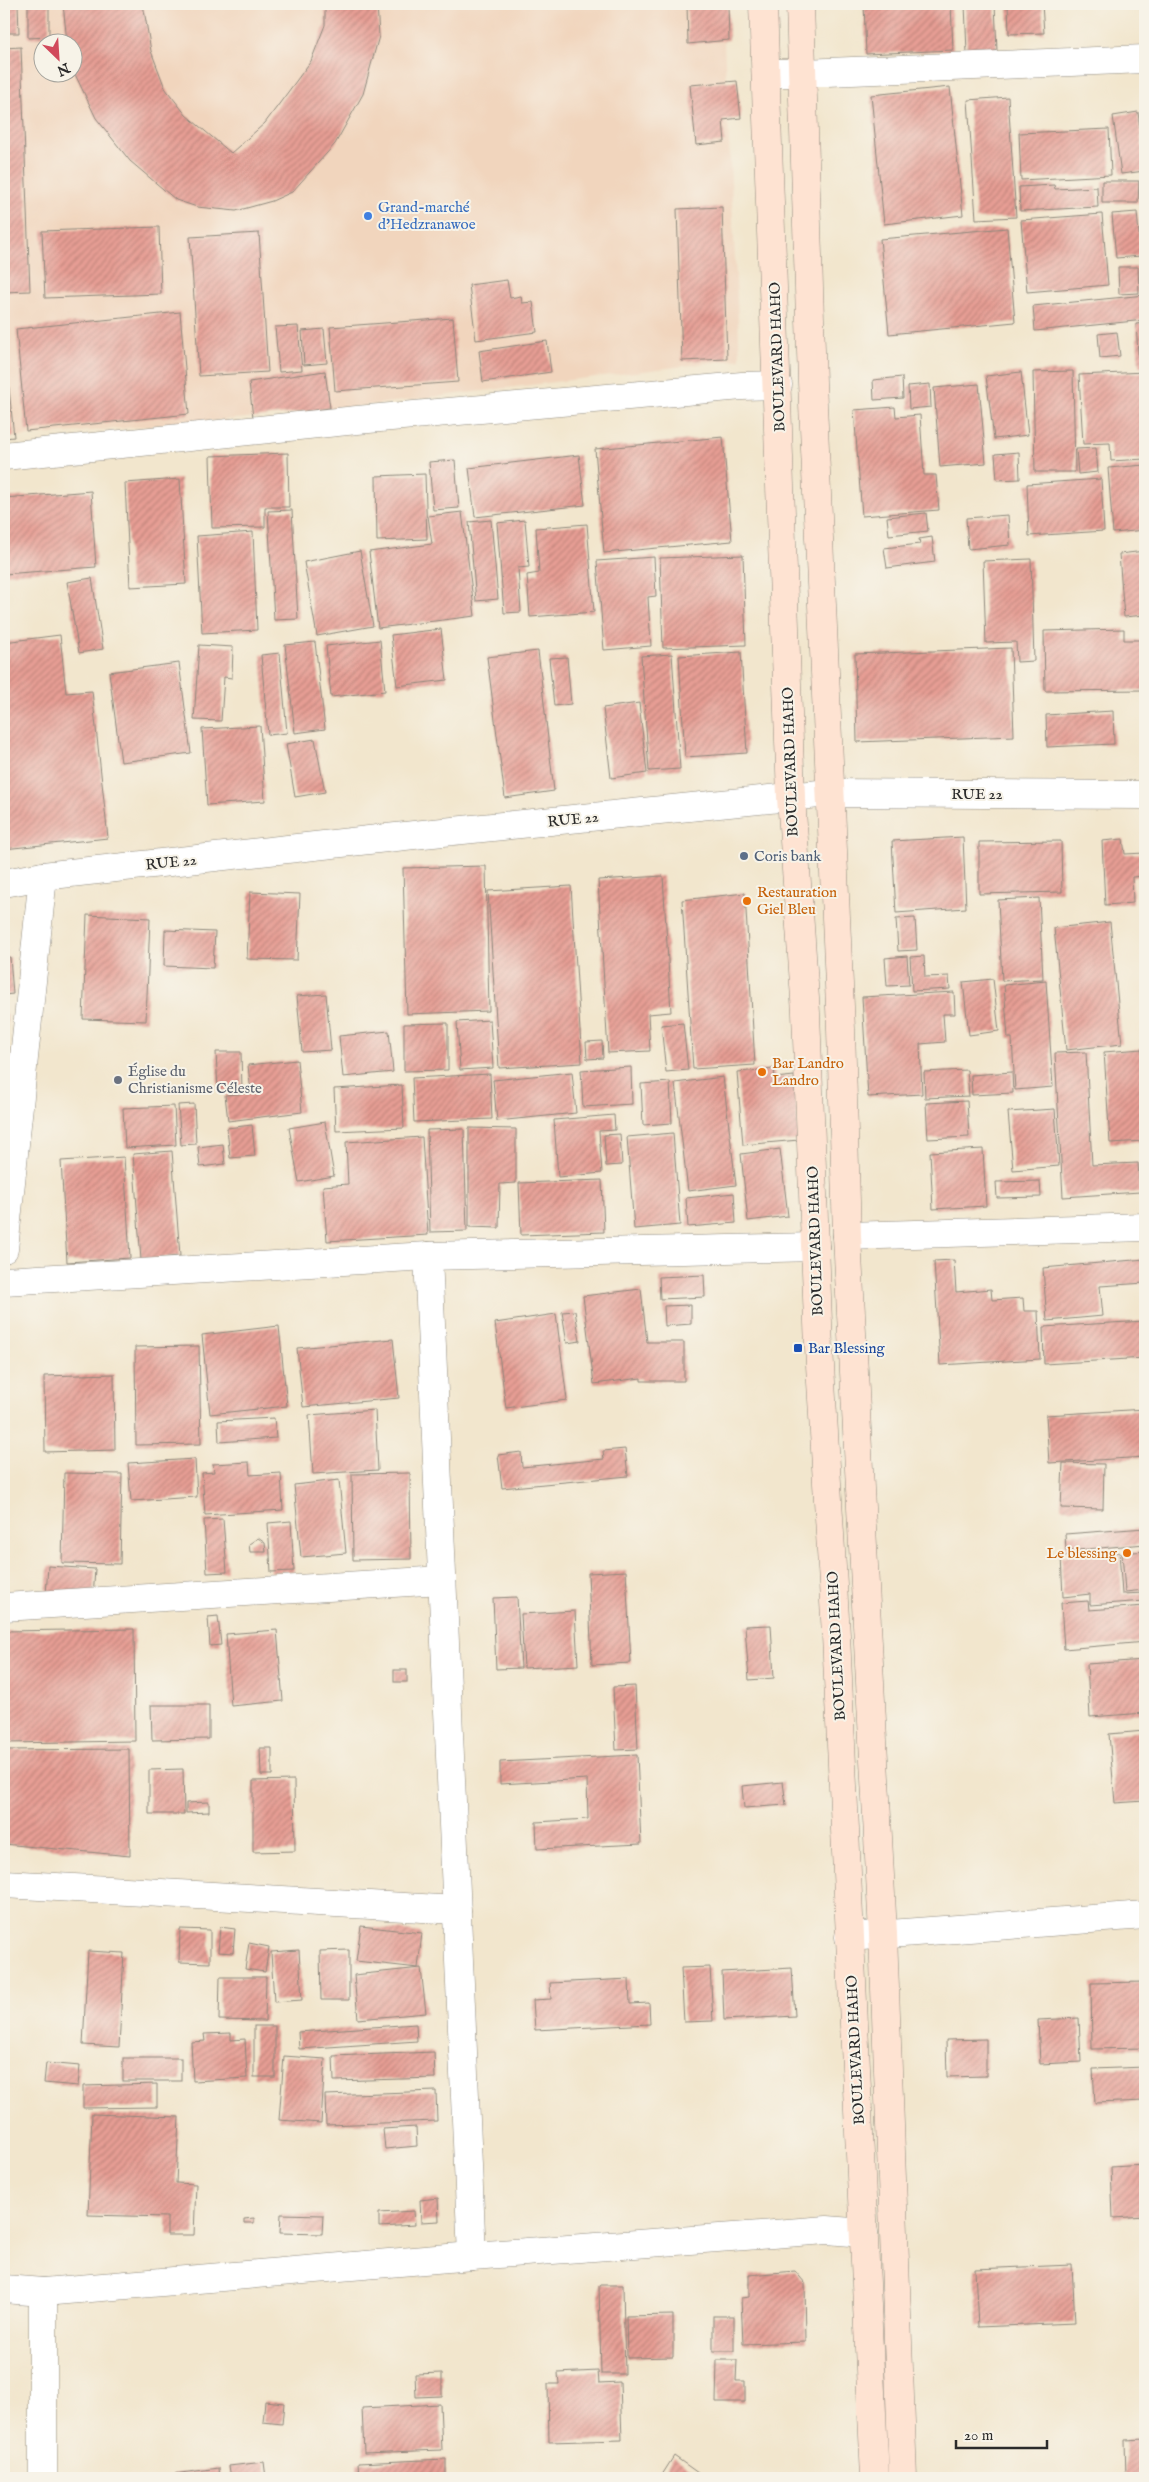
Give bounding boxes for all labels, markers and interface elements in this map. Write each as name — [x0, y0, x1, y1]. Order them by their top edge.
north arrow — [32, 32, 82, 82]
text: N — [54, 58, 73, 80]
place label: Grand-marché d'Hedzranawoe — [378, 198, 476, 234]
marker: Grand-marché d'Hedzranawoe — [362, 210, 374, 222]
street label: BOULEVARD HAHO — [765, 282, 790, 432]
street label: BOULEVARD HAHO — [778, 687, 803, 837]
street label: RUE 22 — [951, 785, 1003, 804]
street label: RUE 22 — [547, 807, 600, 832]
place label: Coris bank — [754, 847, 822, 866]
street label: RUE 22 — [145, 850, 198, 875]
marker: Coris bank — [738, 850, 750, 862]
place label: Restauration Giel Bleu — [757, 883, 837, 919]
marker: Restauration Giel Bleu — [741, 895, 753, 907]
place label: Bar Landro Landro — [772, 1054, 844, 1090]
place label: Église du Christianisme Céleste — [128, 1062, 262, 1098]
marker: Bar Landro Landro — [756, 1066, 768, 1078]
marker: Église du Christianisme Céleste — [112, 1074, 124, 1086]
street label: BOULEVARD HAHO — [803, 1166, 828, 1316]
place label: Bar Blessing — [808, 1339, 886, 1358]
marker: Bar Blessing — [792, 1342, 804, 1354]
place label: Le blessing — [1046, 1544, 1118, 1563]
marker: Le blessing — [1121, 1547, 1133, 1559]
street label: BOULEVARD HAHO — [823, 1571, 850, 1721]
street label: BOULEVARD HAHO — [842, 1975, 869, 2125]
scale bar — [956, 2417, 1048, 2449]
text: 20 m — [964, 2426, 994, 2445]

